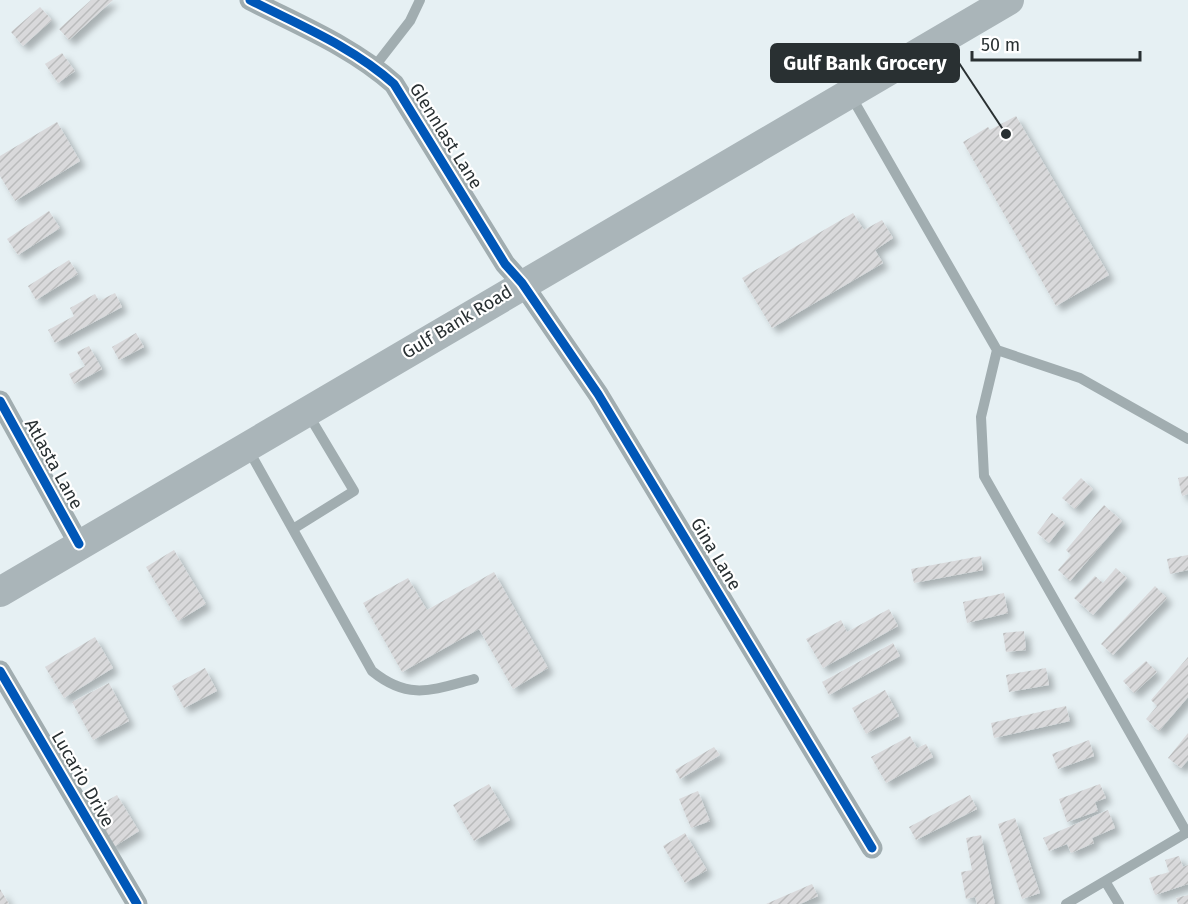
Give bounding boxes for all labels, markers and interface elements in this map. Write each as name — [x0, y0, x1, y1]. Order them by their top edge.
scale bar — [972, 24, 1140, 62]
text: 50 m — [981, 34, 1020, 56]
callout: Gulf Bank Grocery — [771, 44, 959, 82]
text: Gulf Bank Grocery — [783, 51, 947, 75]
street label: Glennlast Lane — [405, 79, 487, 193]
street label: Gulf Bank Road — [398, 280, 516, 364]
street label: Atlasta Lane — [20, 415, 88, 513]
street label: Gina Lane — [686, 514, 746, 594]
street label: Lucario Drive — [47, 727, 119, 831]

